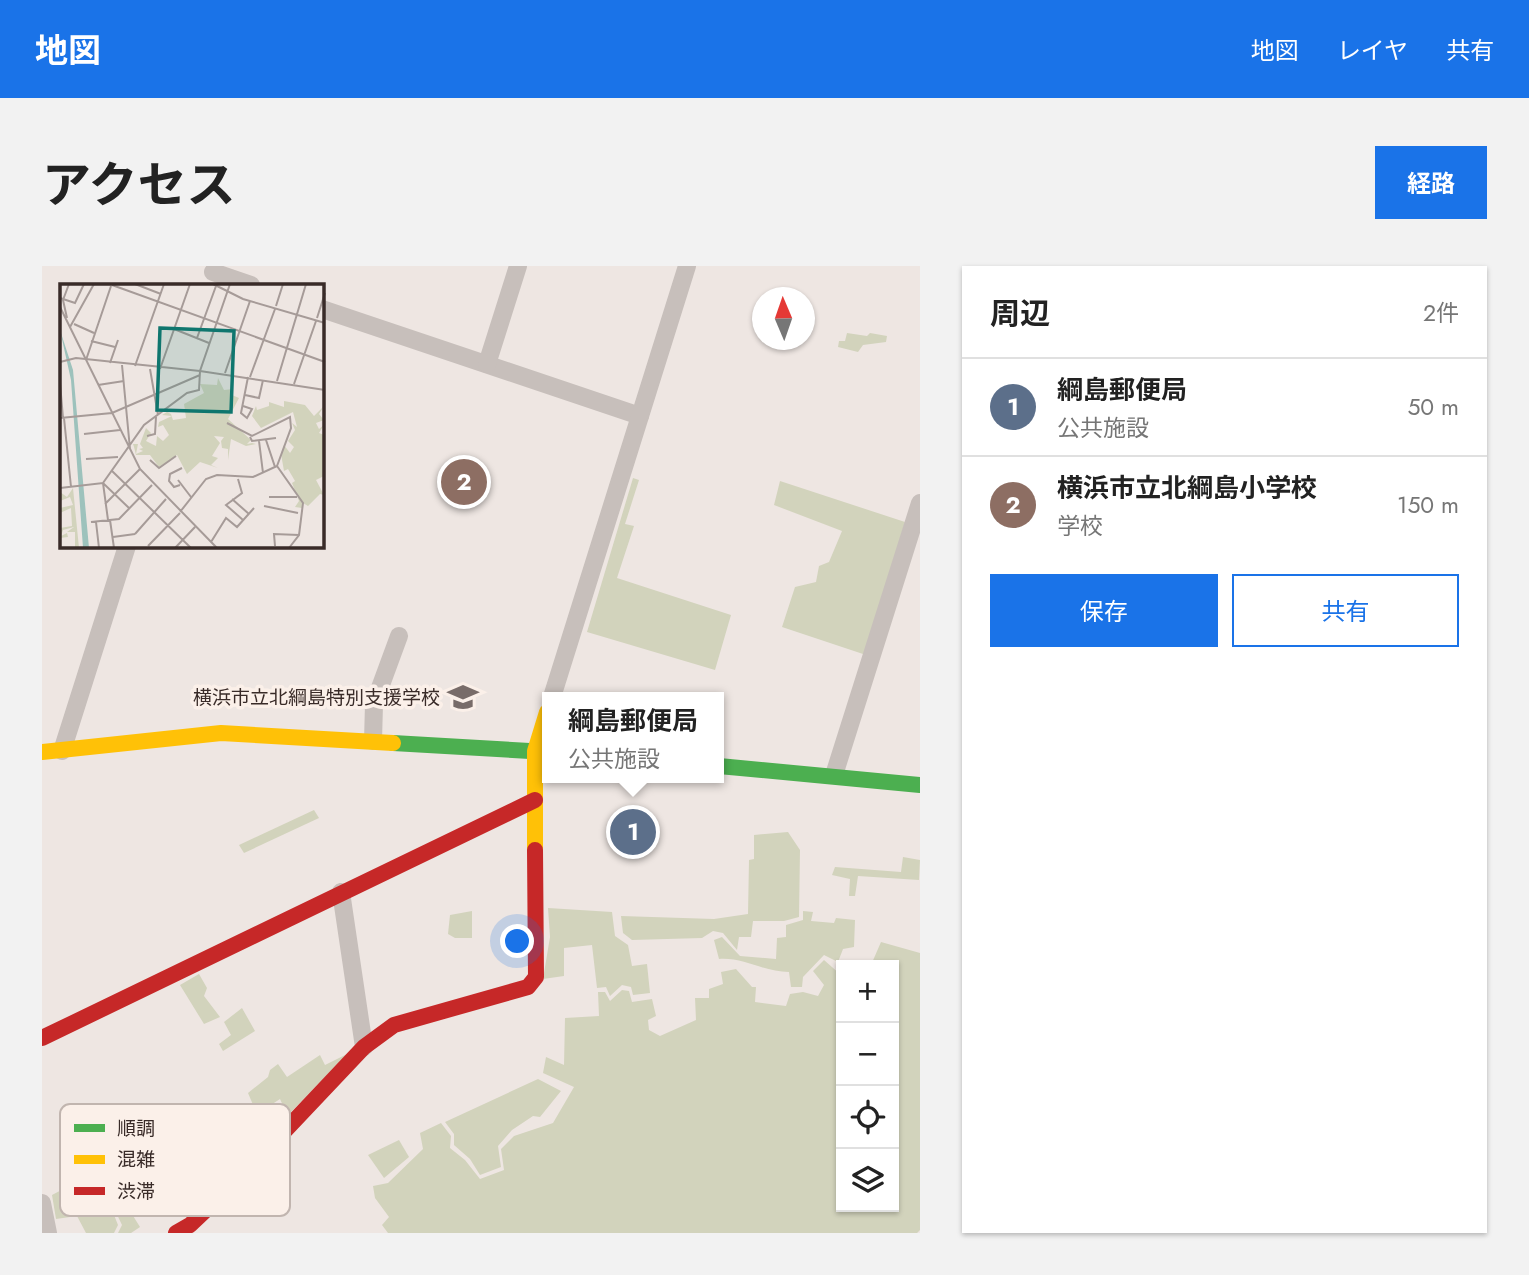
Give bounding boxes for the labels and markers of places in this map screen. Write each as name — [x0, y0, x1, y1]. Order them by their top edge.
pin: 2 — [441, 456, 487, 508]
school or university icon: 横浜市立北綱島特別支援学校 — [446, 680, 480, 714]
place label: 横浜市立北綱島特別支援学校 — [193, 684, 440, 711]
pin: 1 — [610, 806, 656, 858]

